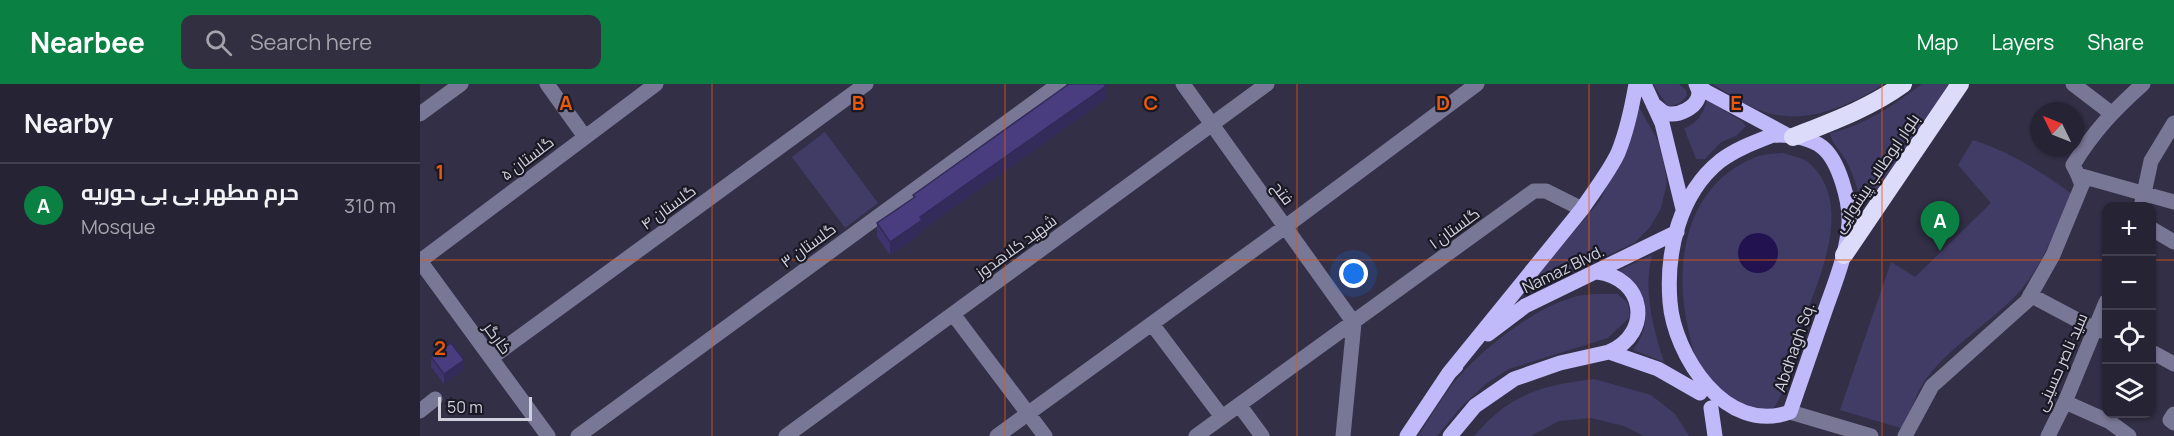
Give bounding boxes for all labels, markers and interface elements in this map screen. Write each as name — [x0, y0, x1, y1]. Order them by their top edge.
search box — [181, 15, 601, 69]
text: Nearbee — [30, 23, 145, 61]
icon: search — [202, 26, 235, 59]
text: Search here — [250, 27, 372, 57]
text: Map — [1917, 28, 1958, 56]
text: Layers — [1991, 28, 2054, 56]
text: Share — [2087, 28, 2144, 56]
text: A — [559, 89, 573, 116]
text: B — [852, 89, 865, 116]
text: C — [1144, 89, 1158, 116]
text: D — [1436, 89, 1450, 116]
text: E — [1730, 89, 1742, 116]
north arrow — [2030, 102, 2084, 156]
text: Nearby — [24, 105, 113, 141]
street label: بلوار ابوطالب پیشوایی — [1828, 109, 1925, 238]
street label: گلستان ۵ — [496, 131, 558, 185]
text: 1 — [436, 158, 444, 185]
text: حرم مطهر بی بی حوریه — [81, 177, 299, 207]
street label: فتح — [1266, 177, 1299, 210]
street label: گلستان ۴ — [636, 179, 700, 235]
text: A — [37, 192, 50, 219]
text: 310 m — [344, 192, 396, 219]
street label: گلستان ۱ — [1424, 202, 1484, 254]
pin: A — [1920, 202, 1960, 251]
map controls — [2102, 202, 2156, 418]
button: + — [2102, 202, 2156, 256]
street label: شهید کلاهدوز — [970, 209, 1061, 283]
text: Mosque — [81, 213, 155, 240]
street label: گلستان ۳ — [776, 217, 840, 273]
street label: Namaz Blvd. — [1518, 240, 1608, 298]
button: − — [2102, 256, 2156, 310]
your location — [1339, 259, 1368, 288]
street label: Abdhagh Sq. — [1768, 299, 1820, 395]
street label: سید ناصر حسینی — [2030, 309, 2092, 415]
button: locate — [2102, 310, 2156, 364]
street label: کارگر — [478, 317, 517, 358]
text: 2 — [434, 334, 446, 361]
button: layers — [2102, 364, 2156, 418]
scale bar — [438, 394, 532, 422]
text: 50 m — [447, 396, 483, 418]

